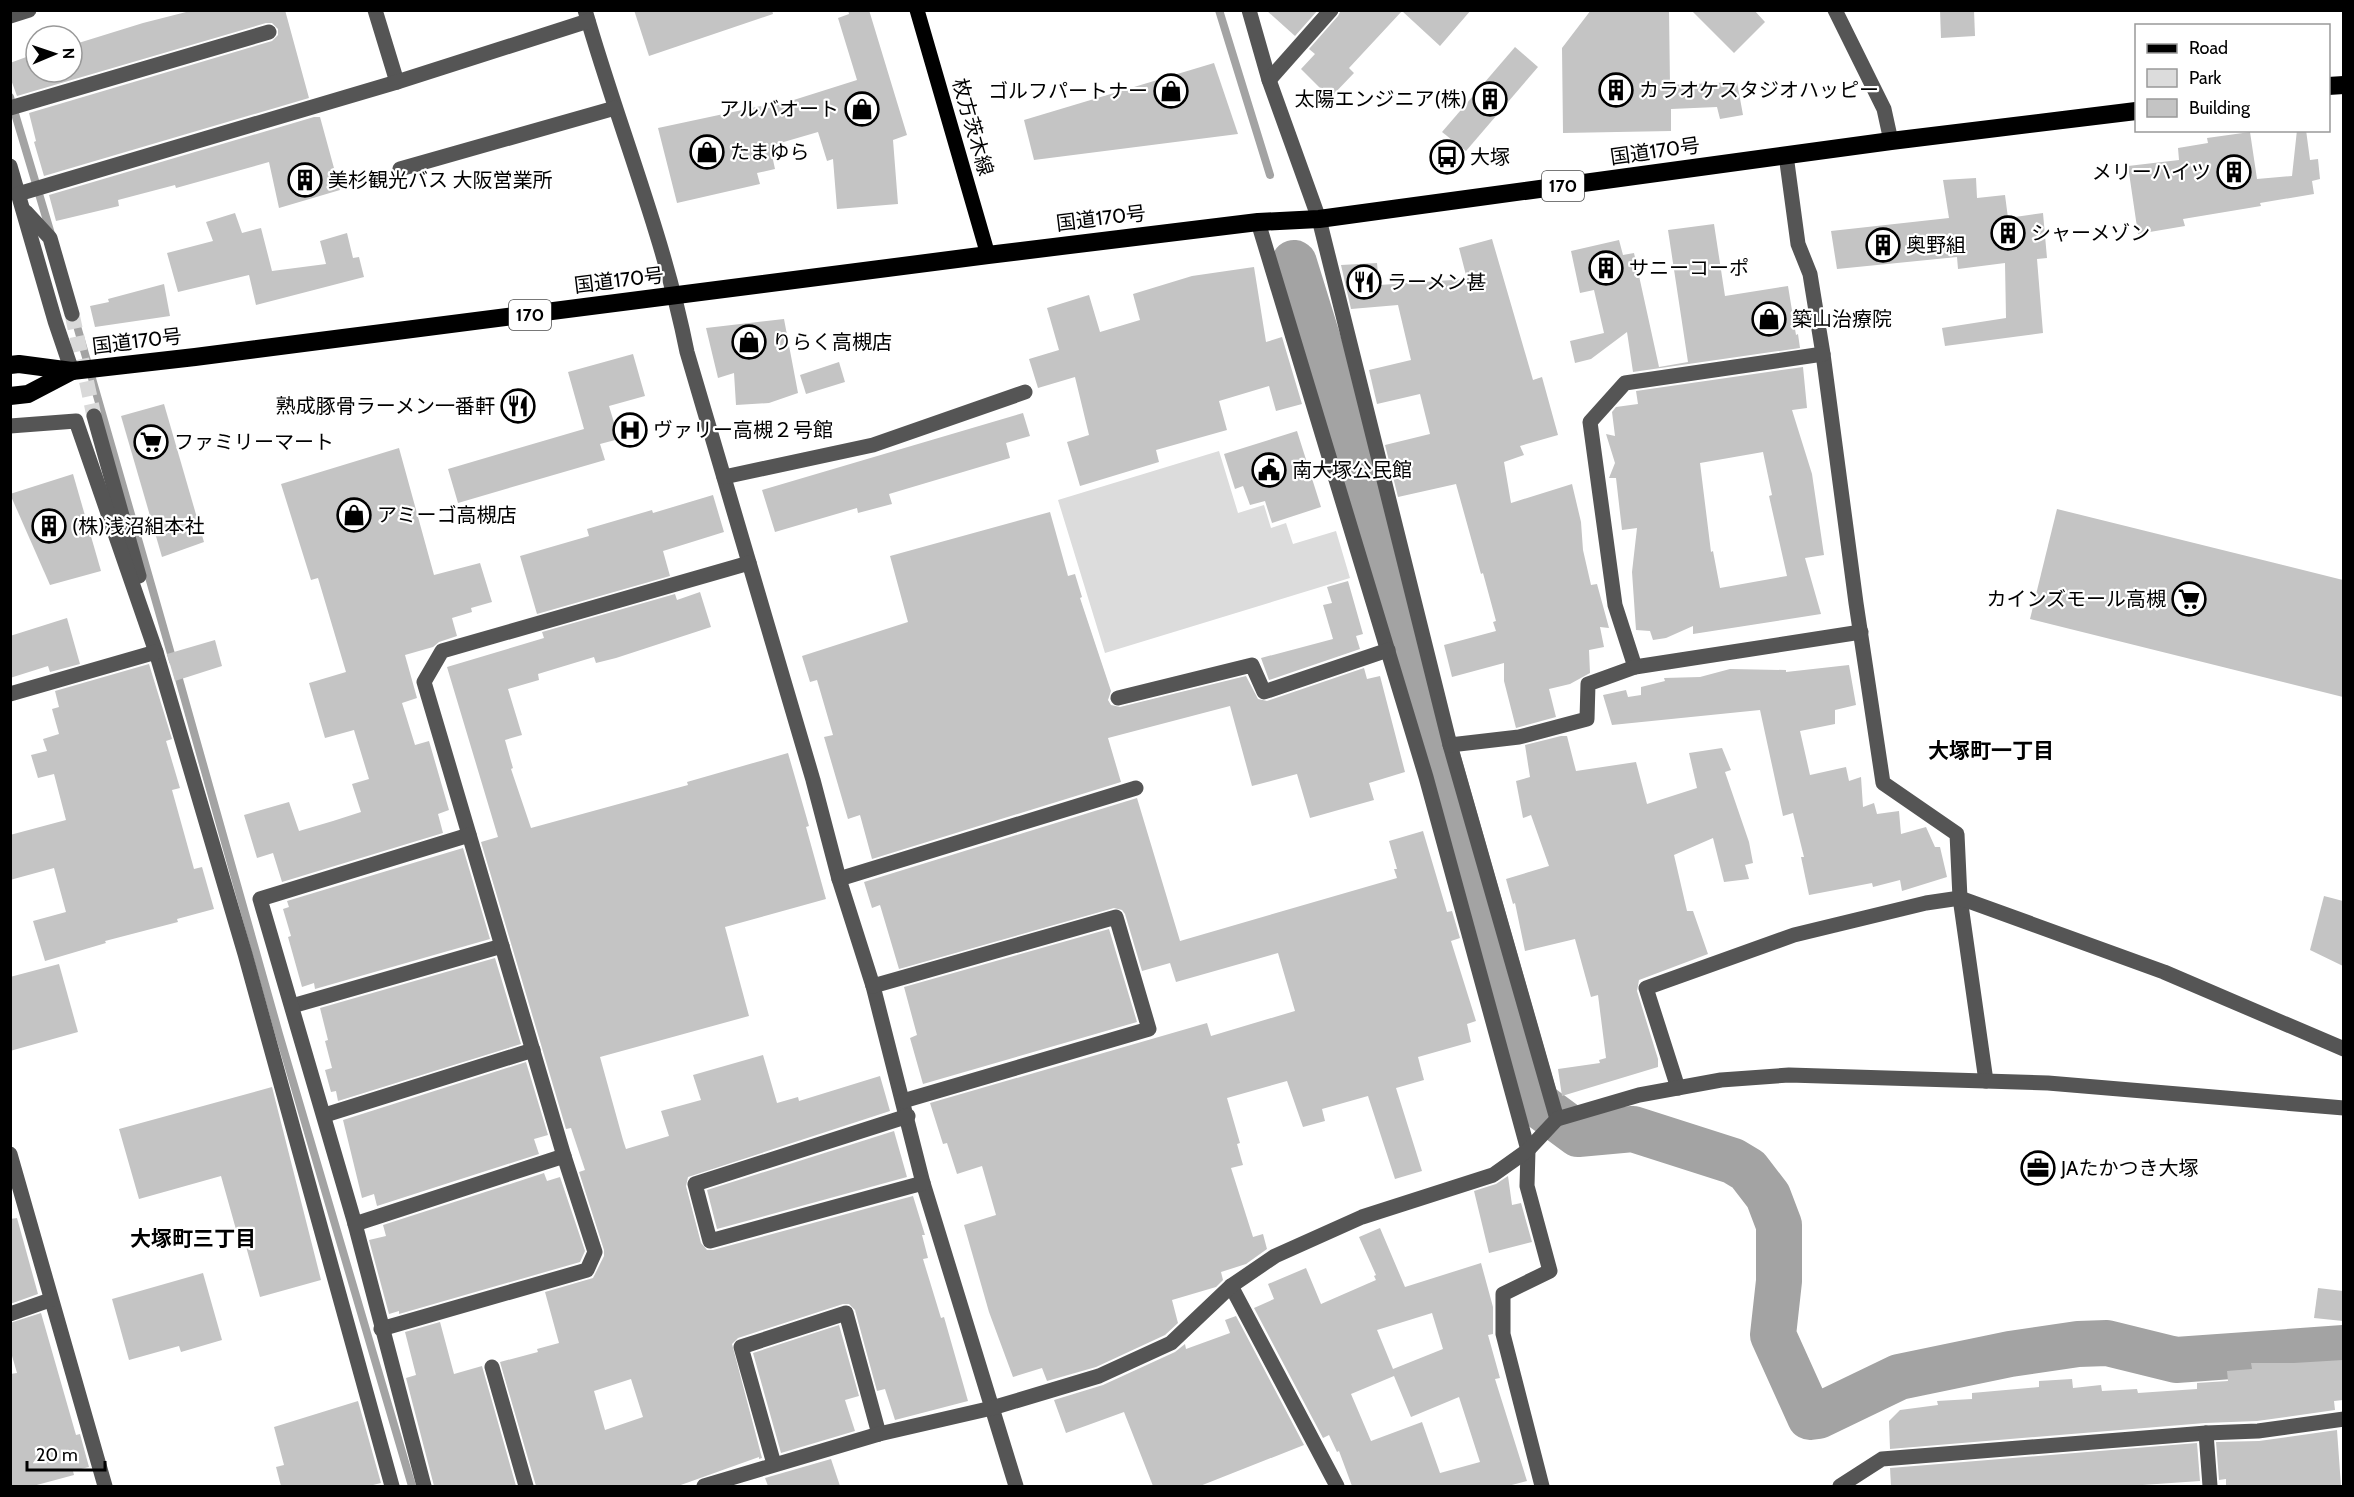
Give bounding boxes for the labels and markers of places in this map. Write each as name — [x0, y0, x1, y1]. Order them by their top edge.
building icon: カラオケスタジオハッピー — [1598, 72, 1634, 108]
shop icon: ゴルフパートナー — [1153, 73, 1189, 109]
place label: カラオケスタジオハッピー — [1639, 78, 1879, 102]
place label: ゴルフパートナー — [988, 79, 1148, 103]
building icon: 太陽エンジニア(株) — [1472, 81, 1508, 117]
place label: 太陽エンジニア(株) — [1294, 87, 1467, 111]
shop icon: アルバオート — [844, 91, 880, 127]
place label: アルバオート — [719, 97, 839, 121]
shop icon: たまゆら — [689, 134, 725, 170]
bus stop icon: 大塚 — [1429, 139, 1465, 175]
place label: たまゆら — [730, 140, 809, 164]
place label: 大塚 — [1470, 145, 1510, 169]
building icon: メリーハイツ — [2216, 154, 2252, 190]
place label: メリーハイツ — [2092, 160, 2211, 184]
building icon: 美杉観光バス 大阪営業所 — [287, 162, 323, 198]
place label: 美杉観光バス 大阪営業所 — [328, 168, 553, 192]
building icon: シャーメゾン — [1990, 215, 2026, 251]
place label: シャーメゾン — [2031, 221, 2150, 245]
building icon: 奥野組 — [1865, 227, 1901, 263]
place label: 奥野組 — [1906, 233, 1966, 257]
building icon: サニーコーポ — [1588, 250, 1624, 286]
place label: サニーコーポ — [1629, 256, 1749, 280]
restaurant icon: ラーメン甚 — [1346, 264, 1382, 300]
place label: ラーメン甚 — [1387, 270, 1486, 294]
shop icon: 築山治療院 — [1751, 301, 1787, 337]
place label: 築山治療院 — [1792, 307, 1892, 331]
shop icon: りらく高槻店 — [731, 324, 767, 360]
place label: りらく高槻店 — [772, 330, 892, 354]
restaurant icon: 熟成豚骨ラーメン一番軒 — [500, 388, 536, 424]
place label: 熟成豚骨ラーメン一番軒 — [276, 394, 495, 418]
hospital icon: ヴァリー高槻２号館 — [612, 412, 648, 448]
place label: ヴァリー高槻２号館 — [653, 418, 833, 442]
supermarket icon: ファミリーマート — [133, 424, 169, 460]
place label: ファミリーマート — [174, 430, 334, 454]
public building icon: 南大塚公民館 — [1251, 452, 1287, 488]
place label: 南大塚公民館 — [1292, 458, 1412, 482]
shop icon: アミーゴ高槻店 — [336, 497, 372, 533]
place label: アミーゴ高槻店 — [377, 503, 517, 527]
building icon: (株)浅沼組本社 — [31, 508, 67, 544]
place label: (株)浅沼組本社 — [72, 514, 205, 538]
supermarket icon: カインズモール高槻 — [2171, 581, 2207, 617]
place label: カインズモール高槻 — [1986, 587, 2166, 611]
office icon: JAたかつき大塚 — [2020, 1150, 2056, 1186]
place label: JAたかつき大塚 — [2060, 1156, 2198, 1180]

